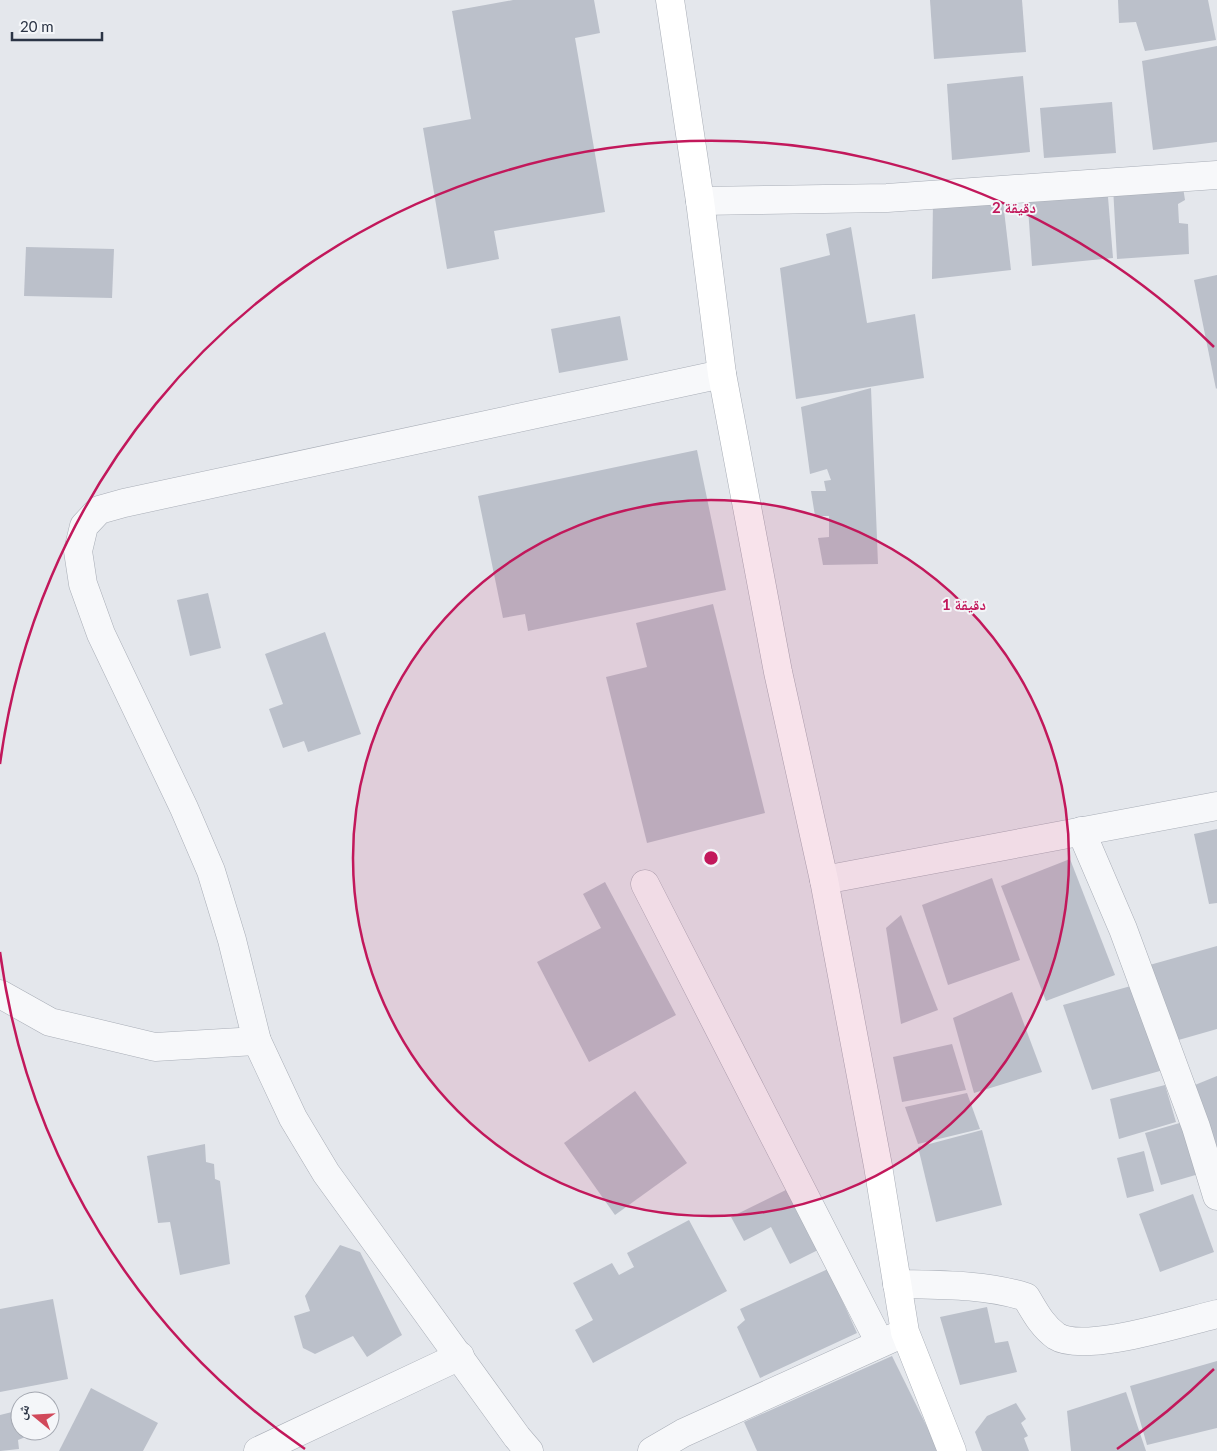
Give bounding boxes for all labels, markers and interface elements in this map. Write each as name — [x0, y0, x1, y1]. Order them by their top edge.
scale bar — [12, 10, 102, 42]
text: 20 m — [20, 17, 54, 35]
text: 2 دقيقة — [992, 198, 1036, 216]
text: 1 دقيقة — [942, 595, 986, 613]
centre of rings — [702, 849, 720, 867]
north arrow — [10, 1391, 60, 1441]
text: ش — [12, 1402, 34, 1422]

